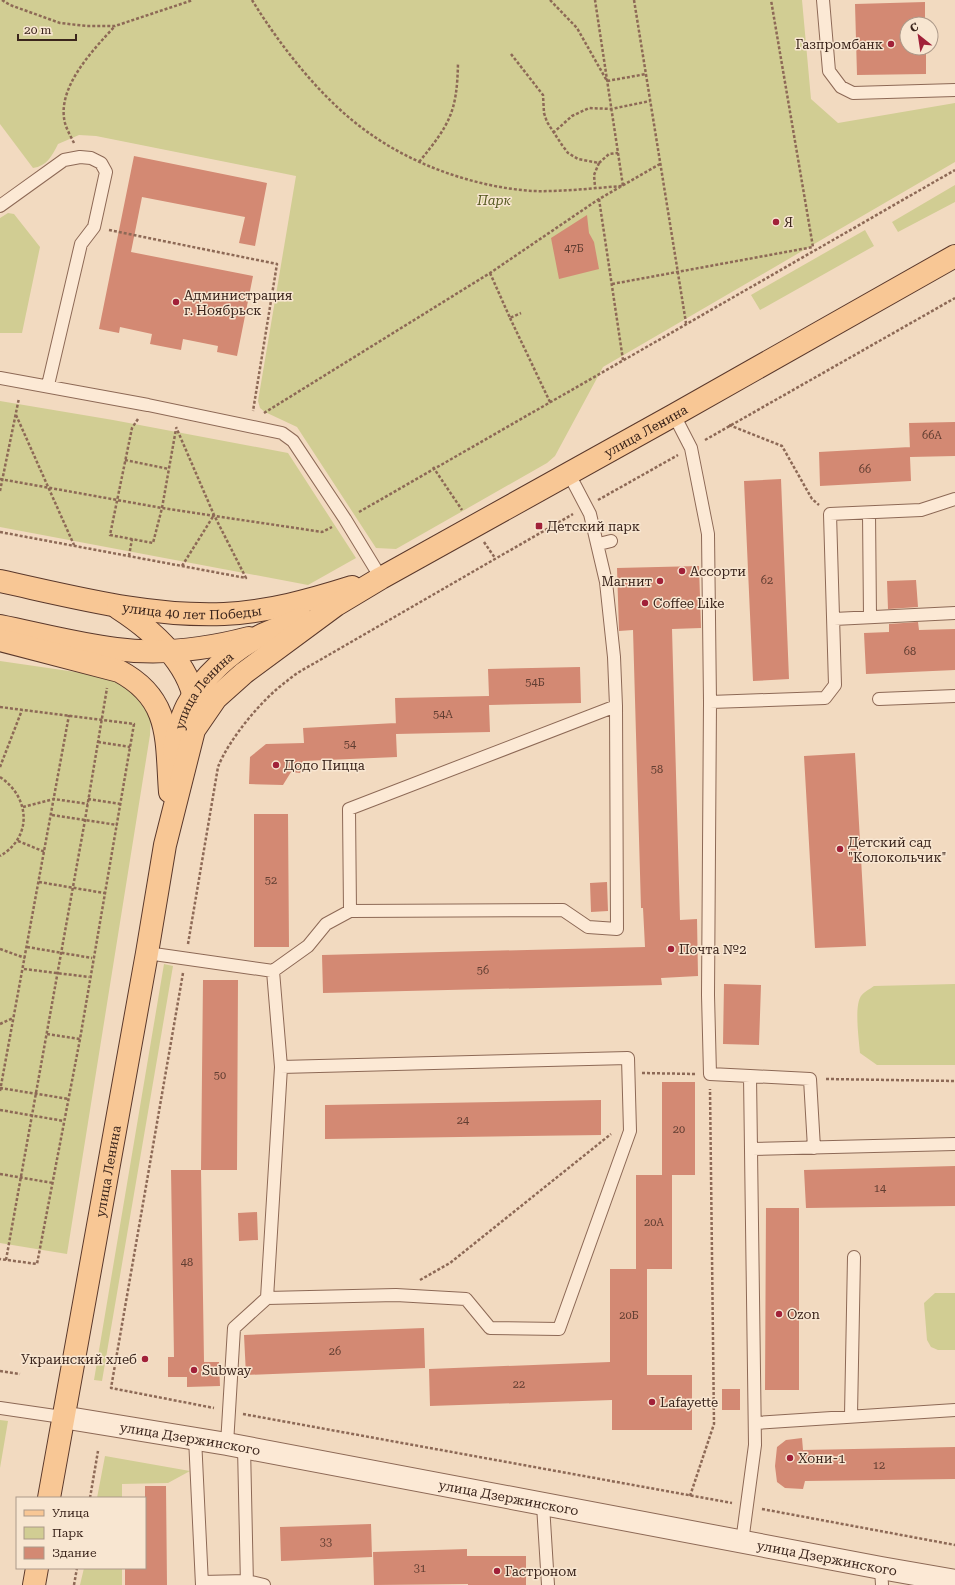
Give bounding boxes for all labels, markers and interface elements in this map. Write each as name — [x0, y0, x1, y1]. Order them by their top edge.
scale bar — [18, 16, 76, 42]
north arrow — [899, 16, 939, 56]
text: С — [908, 20, 921, 35]
text: 20 m — [24, 23, 51, 37]
place label: Газпромбанк — [795, 37, 883, 52]
marker: Газпромбанк — [886, 39, 896, 49]
park label: Парк — [476, 193, 512, 208]
place label: Я — [784, 215, 793, 230]
marker: Я — [771, 217, 781, 227]
house number: 47Б — [564, 242, 584, 255]
place label: Администрация г. Ноябрьск — [184, 288, 293, 318]
marker: Администрация г. Ноябрьск — [171, 297, 181, 307]
street label: улица Ленина — [601, 402, 690, 460]
house number: 66А — [922, 429, 942, 442]
house number: 66 — [859, 463, 871, 476]
place label: Детский парк — [547, 519, 640, 534]
marker: Детский парк — [534, 521, 544, 531]
place label: Ассорти — [690, 564, 746, 579]
marker: Ассорти — [677, 566, 687, 576]
place label: Магнит — [602, 574, 652, 589]
house number: 62 — [761, 574, 773, 587]
marker: Магнит — [655, 576, 665, 586]
place label: Coffee Like — [653, 596, 724, 611]
marker: Coffee Like — [640, 598, 650, 608]
street label: улица 40 лет Победы — [121, 599, 263, 622]
house number: 68 — [904, 645, 916, 658]
street label: улица Ленина — [171, 649, 236, 731]
house number: 54Б — [525, 676, 545, 689]
house number: 54А — [433, 708, 453, 721]
house number: 54 — [344, 738, 357, 751]
place label: Додо Пицца — [284, 758, 365, 773]
marker: Додо Пицца — [271, 760, 281, 770]
house number: 58 — [651, 763, 663, 776]
place label: Детский сад "Колокольчик" — [848, 835, 946, 865]
marker: Детский сад "Колокольчик" — [835, 844, 845, 854]
house number: 52 — [265, 874, 277, 887]
place label: Почта №2 — [679, 942, 746, 957]
marker: Почта №2 — [666, 944, 676, 954]
house number: 56 — [477, 964, 489, 977]
house number: 50 — [214, 1069, 226, 1082]
house number: 24 — [457, 1114, 470, 1127]
house number: 20 — [673, 1123, 685, 1136]
street label: улица Ленина — [92, 1124, 123, 1218]
house number: 14 — [874, 1182, 887, 1195]
house number: 20А — [644, 1216, 664, 1229]
house number: 48 — [181, 1256, 193, 1269]
place label: Ozon — [787, 1307, 820, 1322]
house number: 20Б — [619, 1309, 639, 1322]
marker: Ozon — [774, 1309, 784, 1319]
house number: 26 — [329, 1345, 341, 1358]
place label: Украинский хлеб — [21, 1352, 137, 1367]
marker: Украинский хлеб — [140, 1354, 150, 1364]
place label: Subway — [202, 1363, 252, 1378]
marker: Subway — [189, 1365, 199, 1375]
house number: 22 — [513, 1378, 525, 1391]
place label: Lafayette — [660, 1395, 718, 1410]
marker: Lafayette — [647, 1397, 657, 1407]
street label: улица Дзержинского — [119, 1419, 262, 1458]
place label: Хони-1 — [798, 1451, 846, 1466]
marker: Хони-1 — [785, 1453, 795, 1463]
house number: 12 — [873, 1459, 885, 1472]
street label: улица Дзержинского — [438, 1477, 580, 1518]
legend — [16, 1497, 146, 1569]
text: Улица — [52, 1506, 90, 1520]
text: Парк — [52, 1526, 84, 1540]
house number: 33 — [320, 1536, 332, 1549]
street label: улица Дзержинского — [756, 1537, 898, 1578]
text: Здание — [52, 1546, 97, 1560]
house number: 31 — [414, 1562, 426, 1575]
place label: Гастроном — [505, 1564, 577, 1579]
marker: Гастроном — [492, 1566, 502, 1576]

